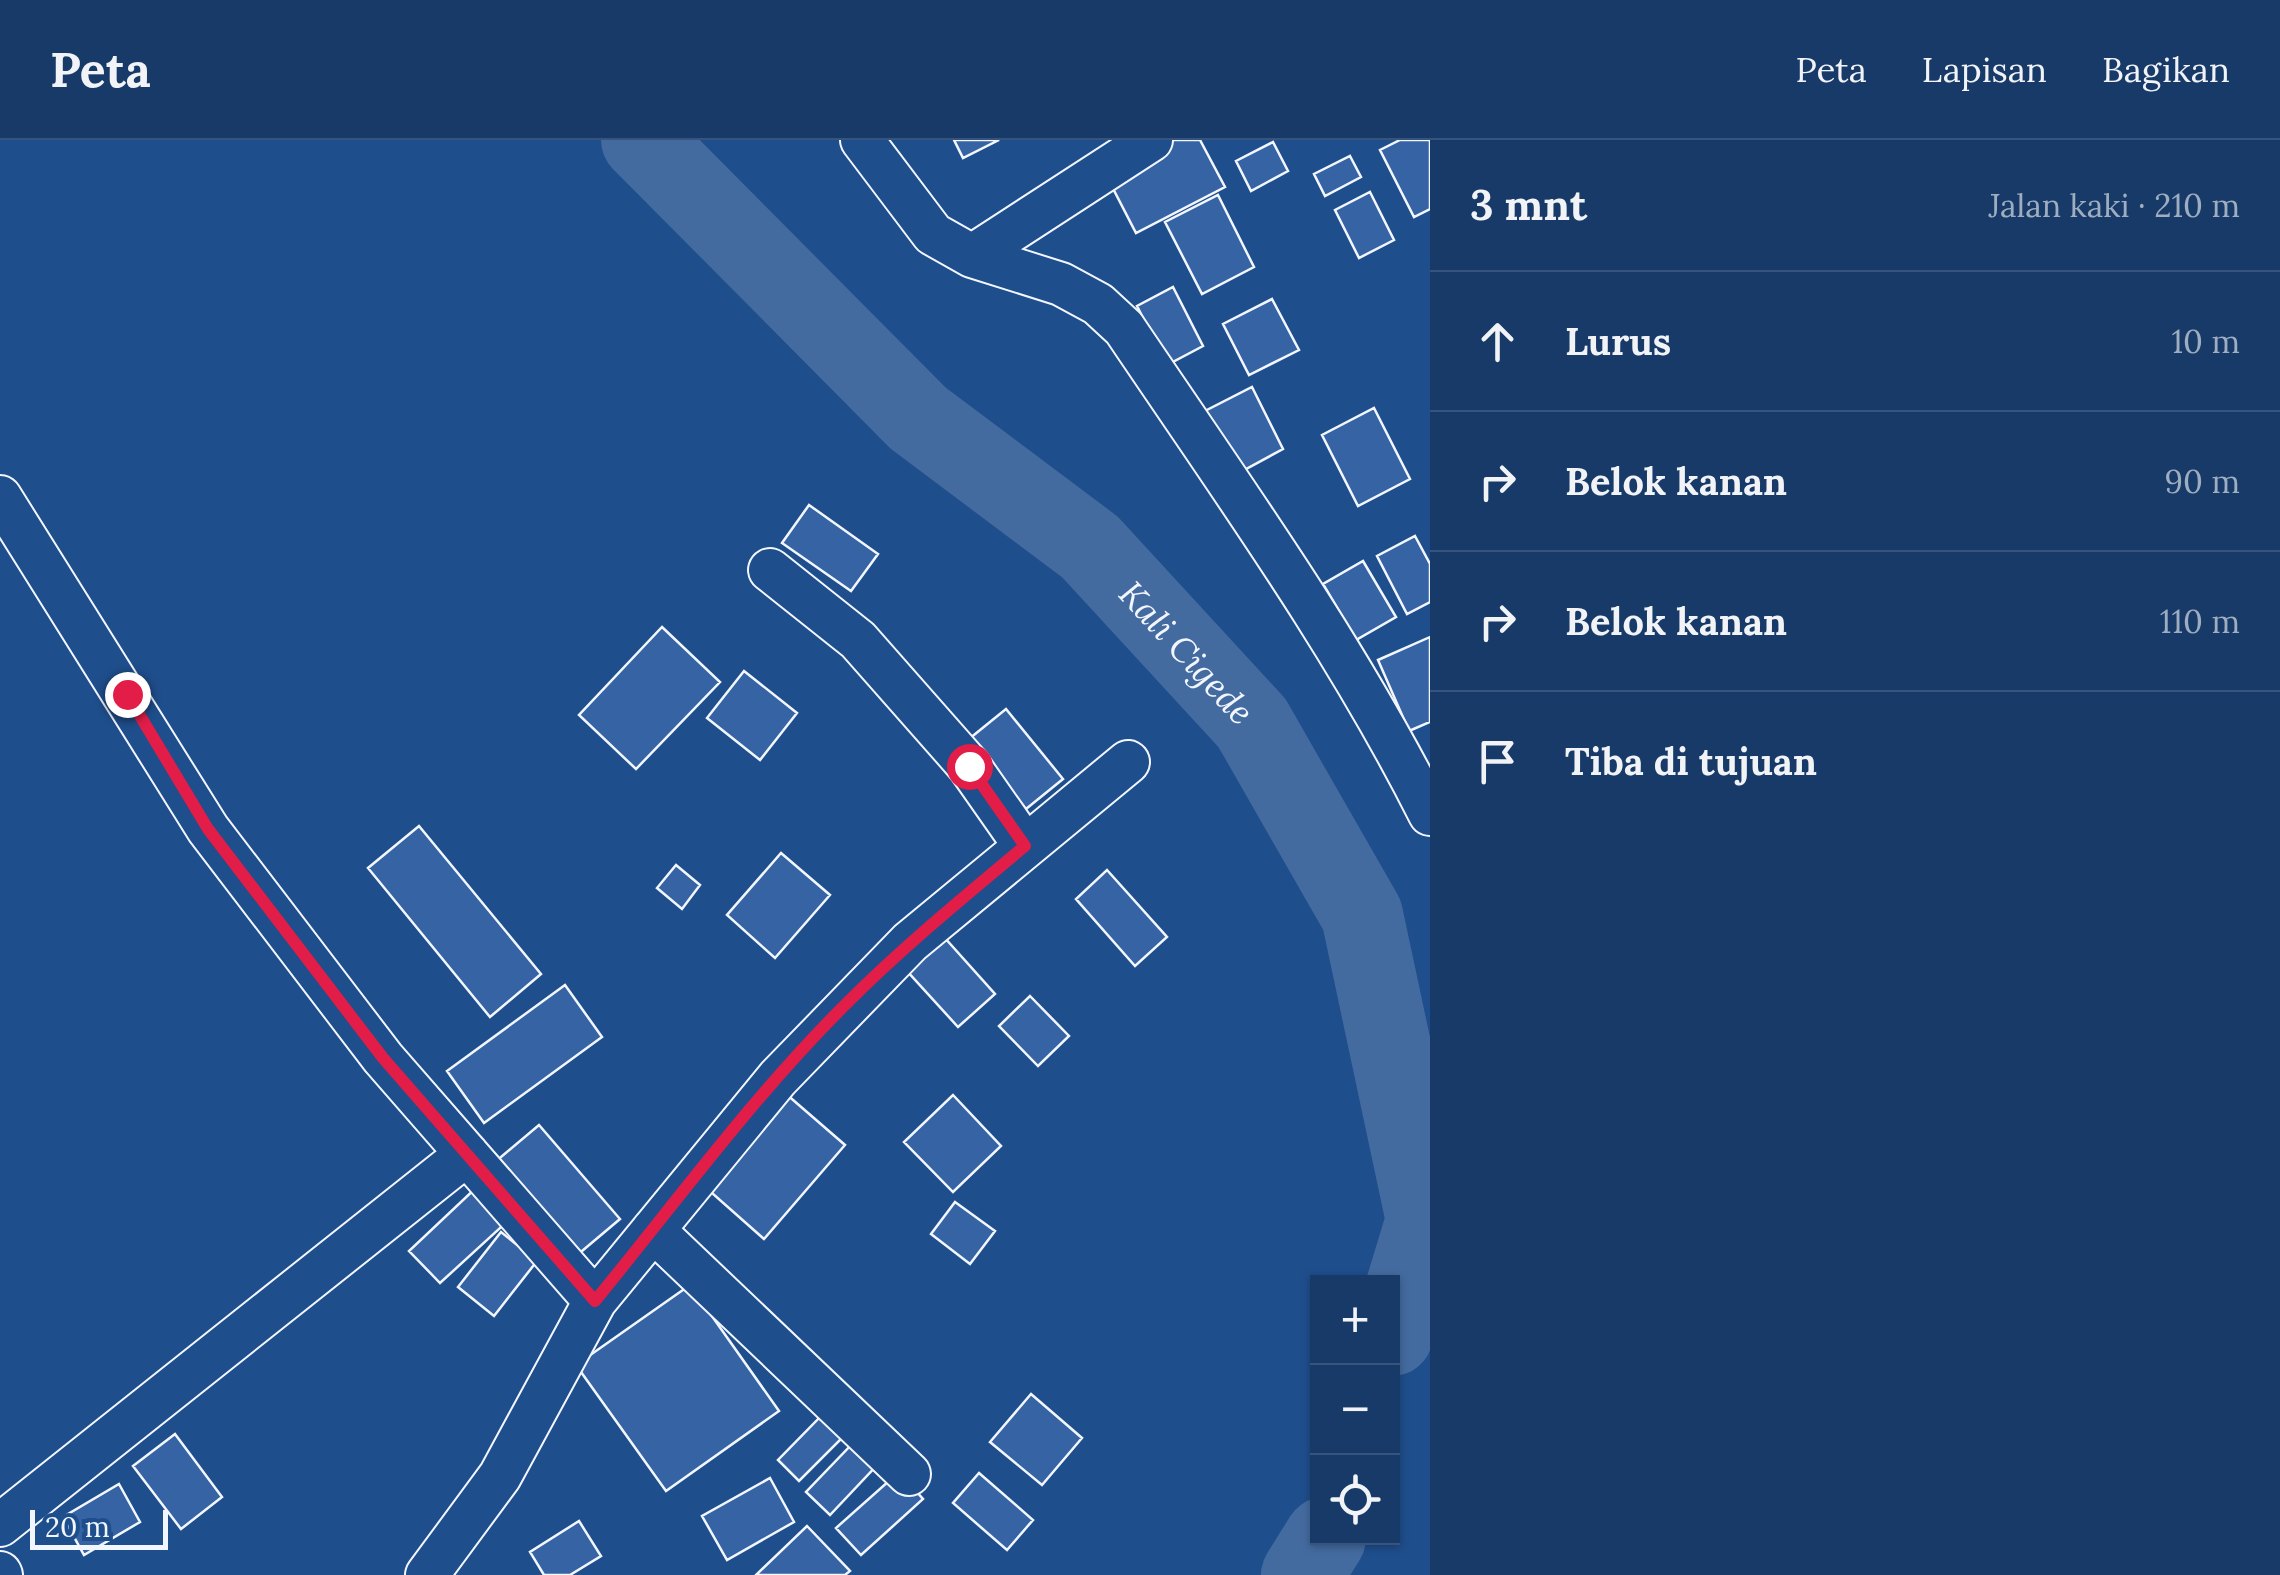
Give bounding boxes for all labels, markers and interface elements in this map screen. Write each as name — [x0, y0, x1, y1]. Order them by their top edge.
text: Peta — [50, 39, 151, 100]
text: Peta — [1796, 47, 1867, 92]
text: Lapisan — [1922, 47, 2047, 92]
text: Bagikan — [2102, 47, 2230, 92]
text: 3 mnt — [1470, 178, 1587, 232]
text: Jalan kaki · 210 m — [1989, 185, 2240, 226]
icon: ahead — [1470, 314, 1525, 369]
text: Lurus — [1565, 317, 1671, 365]
text: 10 m — [2171, 321, 2240, 362]
icon: right — [1470, 454, 1525, 509]
text: Belok kanan — [1565, 457, 1787, 505]
text: 90 m — [2165, 461, 2240, 502]
water label: Kali Cigede — [1110, 571, 1264, 734]
icon: right — [1470, 594, 1525, 649]
text: Belok kanan — [1565, 597, 1787, 645]
text: 110 m — [2160, 601, 2240, 642]
route end — [105, 672, 151, 718]
icon: arrive — [1470, 734, 1525, 789]
text: Tiba di tujuan — [1565, 737, 1817, 785]
route start — [947, 744, 993, 790]
map controls — [1310, 1275, 1400, 1545]
button: + — [1310, 1275, 1400, 1365]
button: − — [1310, 1365, 1400, 1455]
button: locate — [1310, 1455, 1400, 1545]
scale bar — [30, 1505, 168, 1550]
text: 20 m — [45, 1509, 110, 1545]

